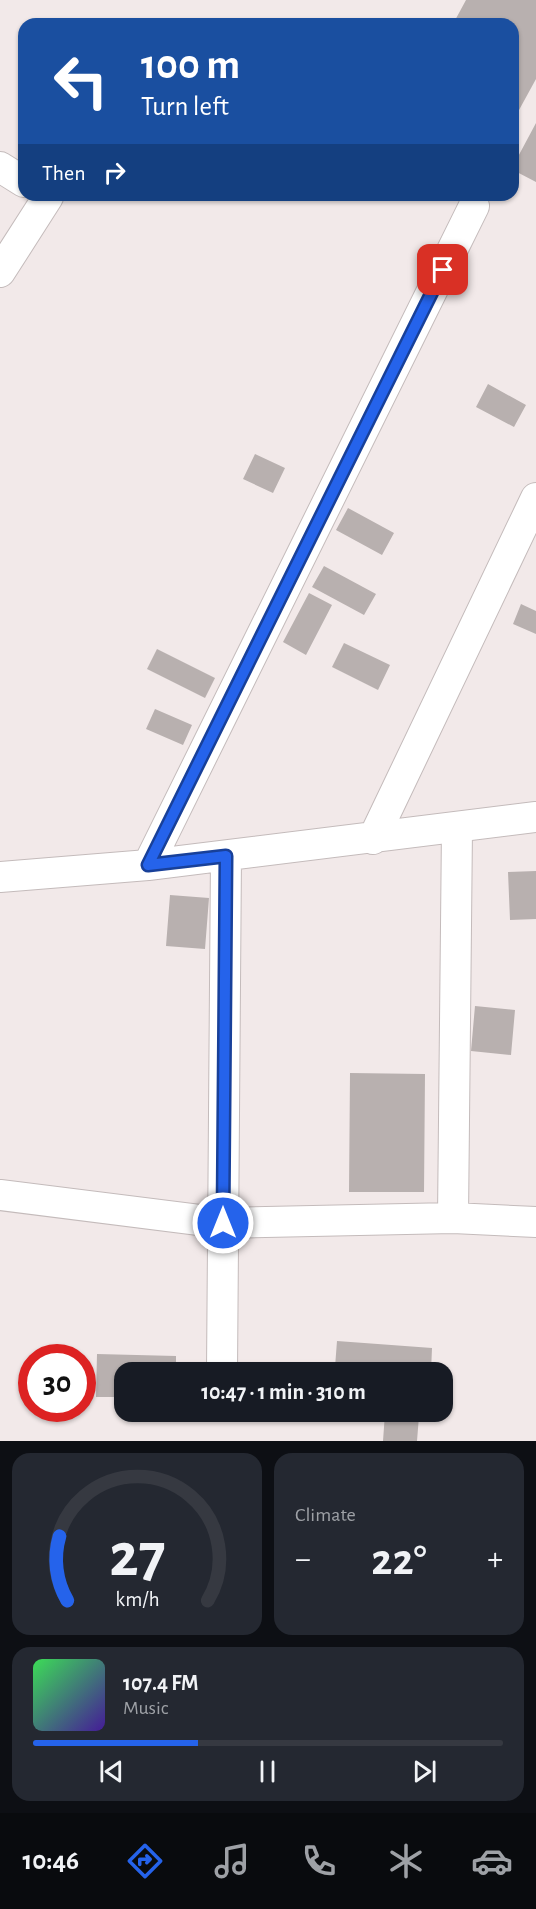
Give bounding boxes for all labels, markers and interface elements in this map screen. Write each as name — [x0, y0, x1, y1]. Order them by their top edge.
icon: left — [42, 42, 120, 120]
text: 100 m — [141, 44, 240, 86]
text: Turn left — [141, 93, 229, 120]
icon: right — [98, 156, 131, 189]
text: Then — [42, 162, 86, 184]
pin — [417, 244, 468, 295]
icon: arrive — [426, 253, 459, 286]
position arrow — [191, 1191, 255, 1255]
speed limit sign: 30 — [18, 1344, 96, 1422]
text: 10:47 · 1 min · 310 m — [201, 1381, 366, 1403]
text: Climate — [295, 1505, 356, 1525]
text: 27 — [109, 1525, 165, 1587]
text: 22° — [371, 1538, 427, 1583]
text: − — [295, 1543, 311, 1576]
text: + — [487, 1543, 503, 1576]
text: km/h — [115, 1589, 159, 1610]
text: 107.4 FM — [123, 1672, 199, 1694]
text: Music — [123, 1698, 169, 1718]
icon: previous — [95, 1755, 128, 1788]
icon: pause — [251, 1755, 284, 1788]
icon: next — [408, 1755, 441, 1788]
icon: directions — [124, 1840, 166, 1882]
icon: music — [211, 1840, 253, 1882]
icon: phone — [298, 1840, 340, 1882]
icon: climate — [385, 1840, 427, 1882]
icon: car — [471, 1840, 513, 1882]
text: 10:46 — [22, 1847, 79, 1874]

